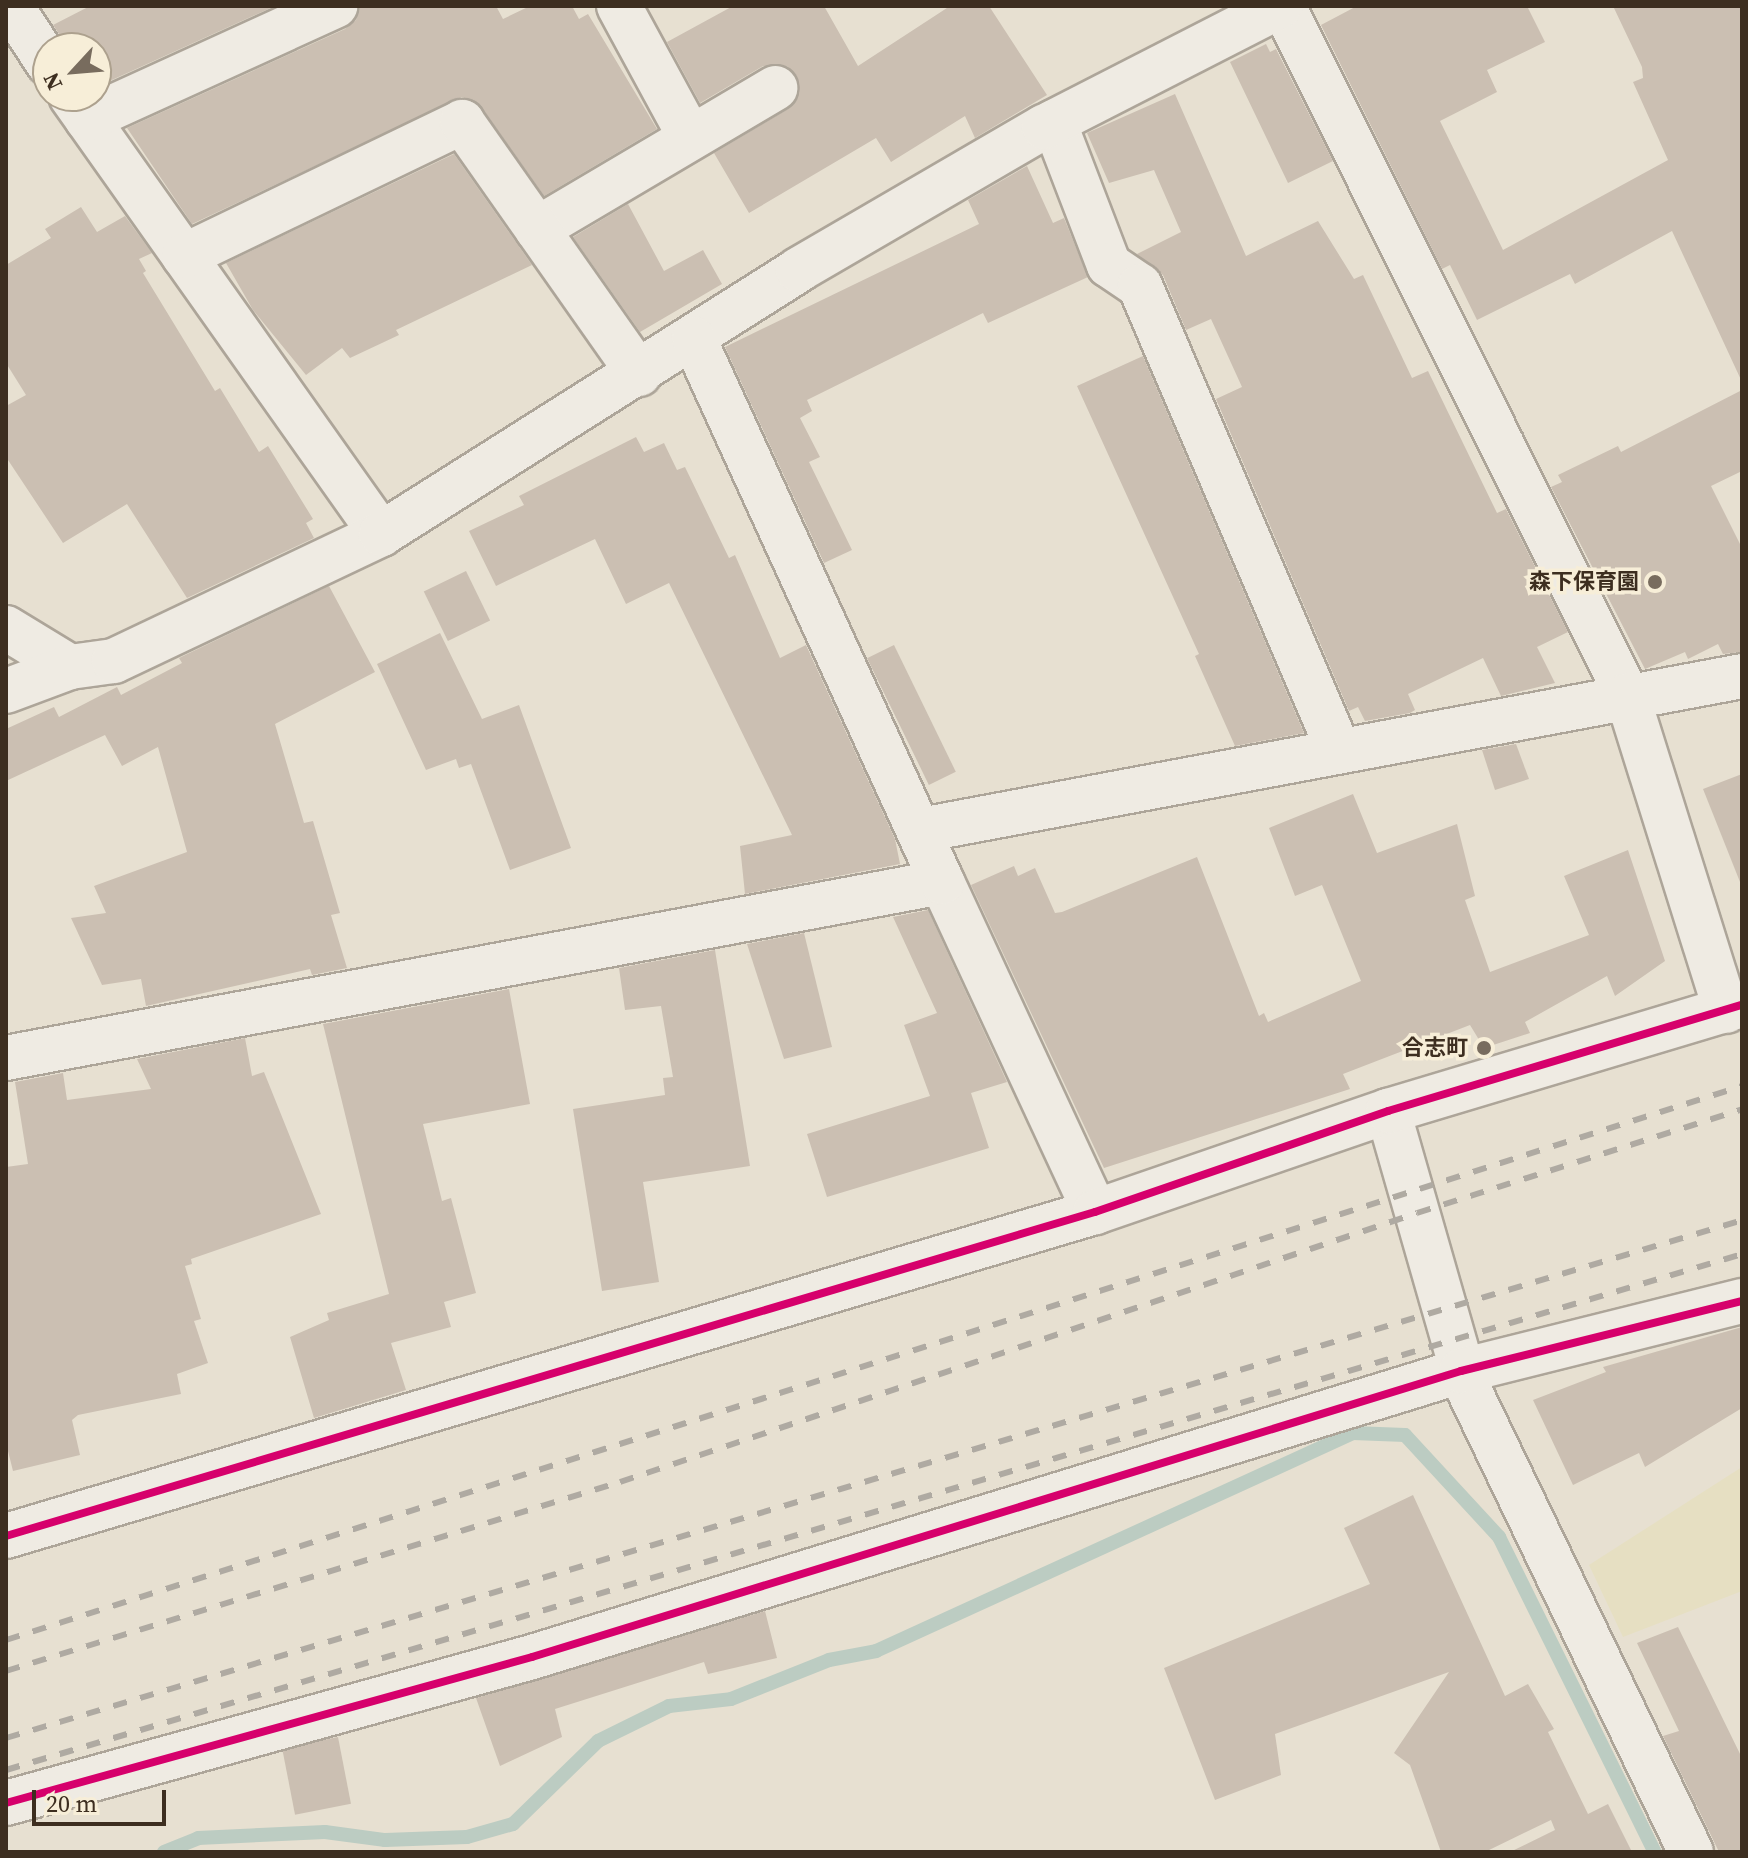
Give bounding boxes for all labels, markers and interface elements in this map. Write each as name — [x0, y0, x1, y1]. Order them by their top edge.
north arrow — [32, 32, 112, 112]
text: N — [35, 68, 69, 95]
place label: 森下保育園 — [1529, 569, 1639, 595]
marker: 森下保育園 — [1646, 573, 1664, 591]
place label: 合志町 — [1402, 1035, 1468, 1061]
marker: 合志町 — [1475, 1039, 1493, 1057]
scale bar — [36, 1774, 170, 1824]
text: 20 m — [46, 1787, 97, 1820]

